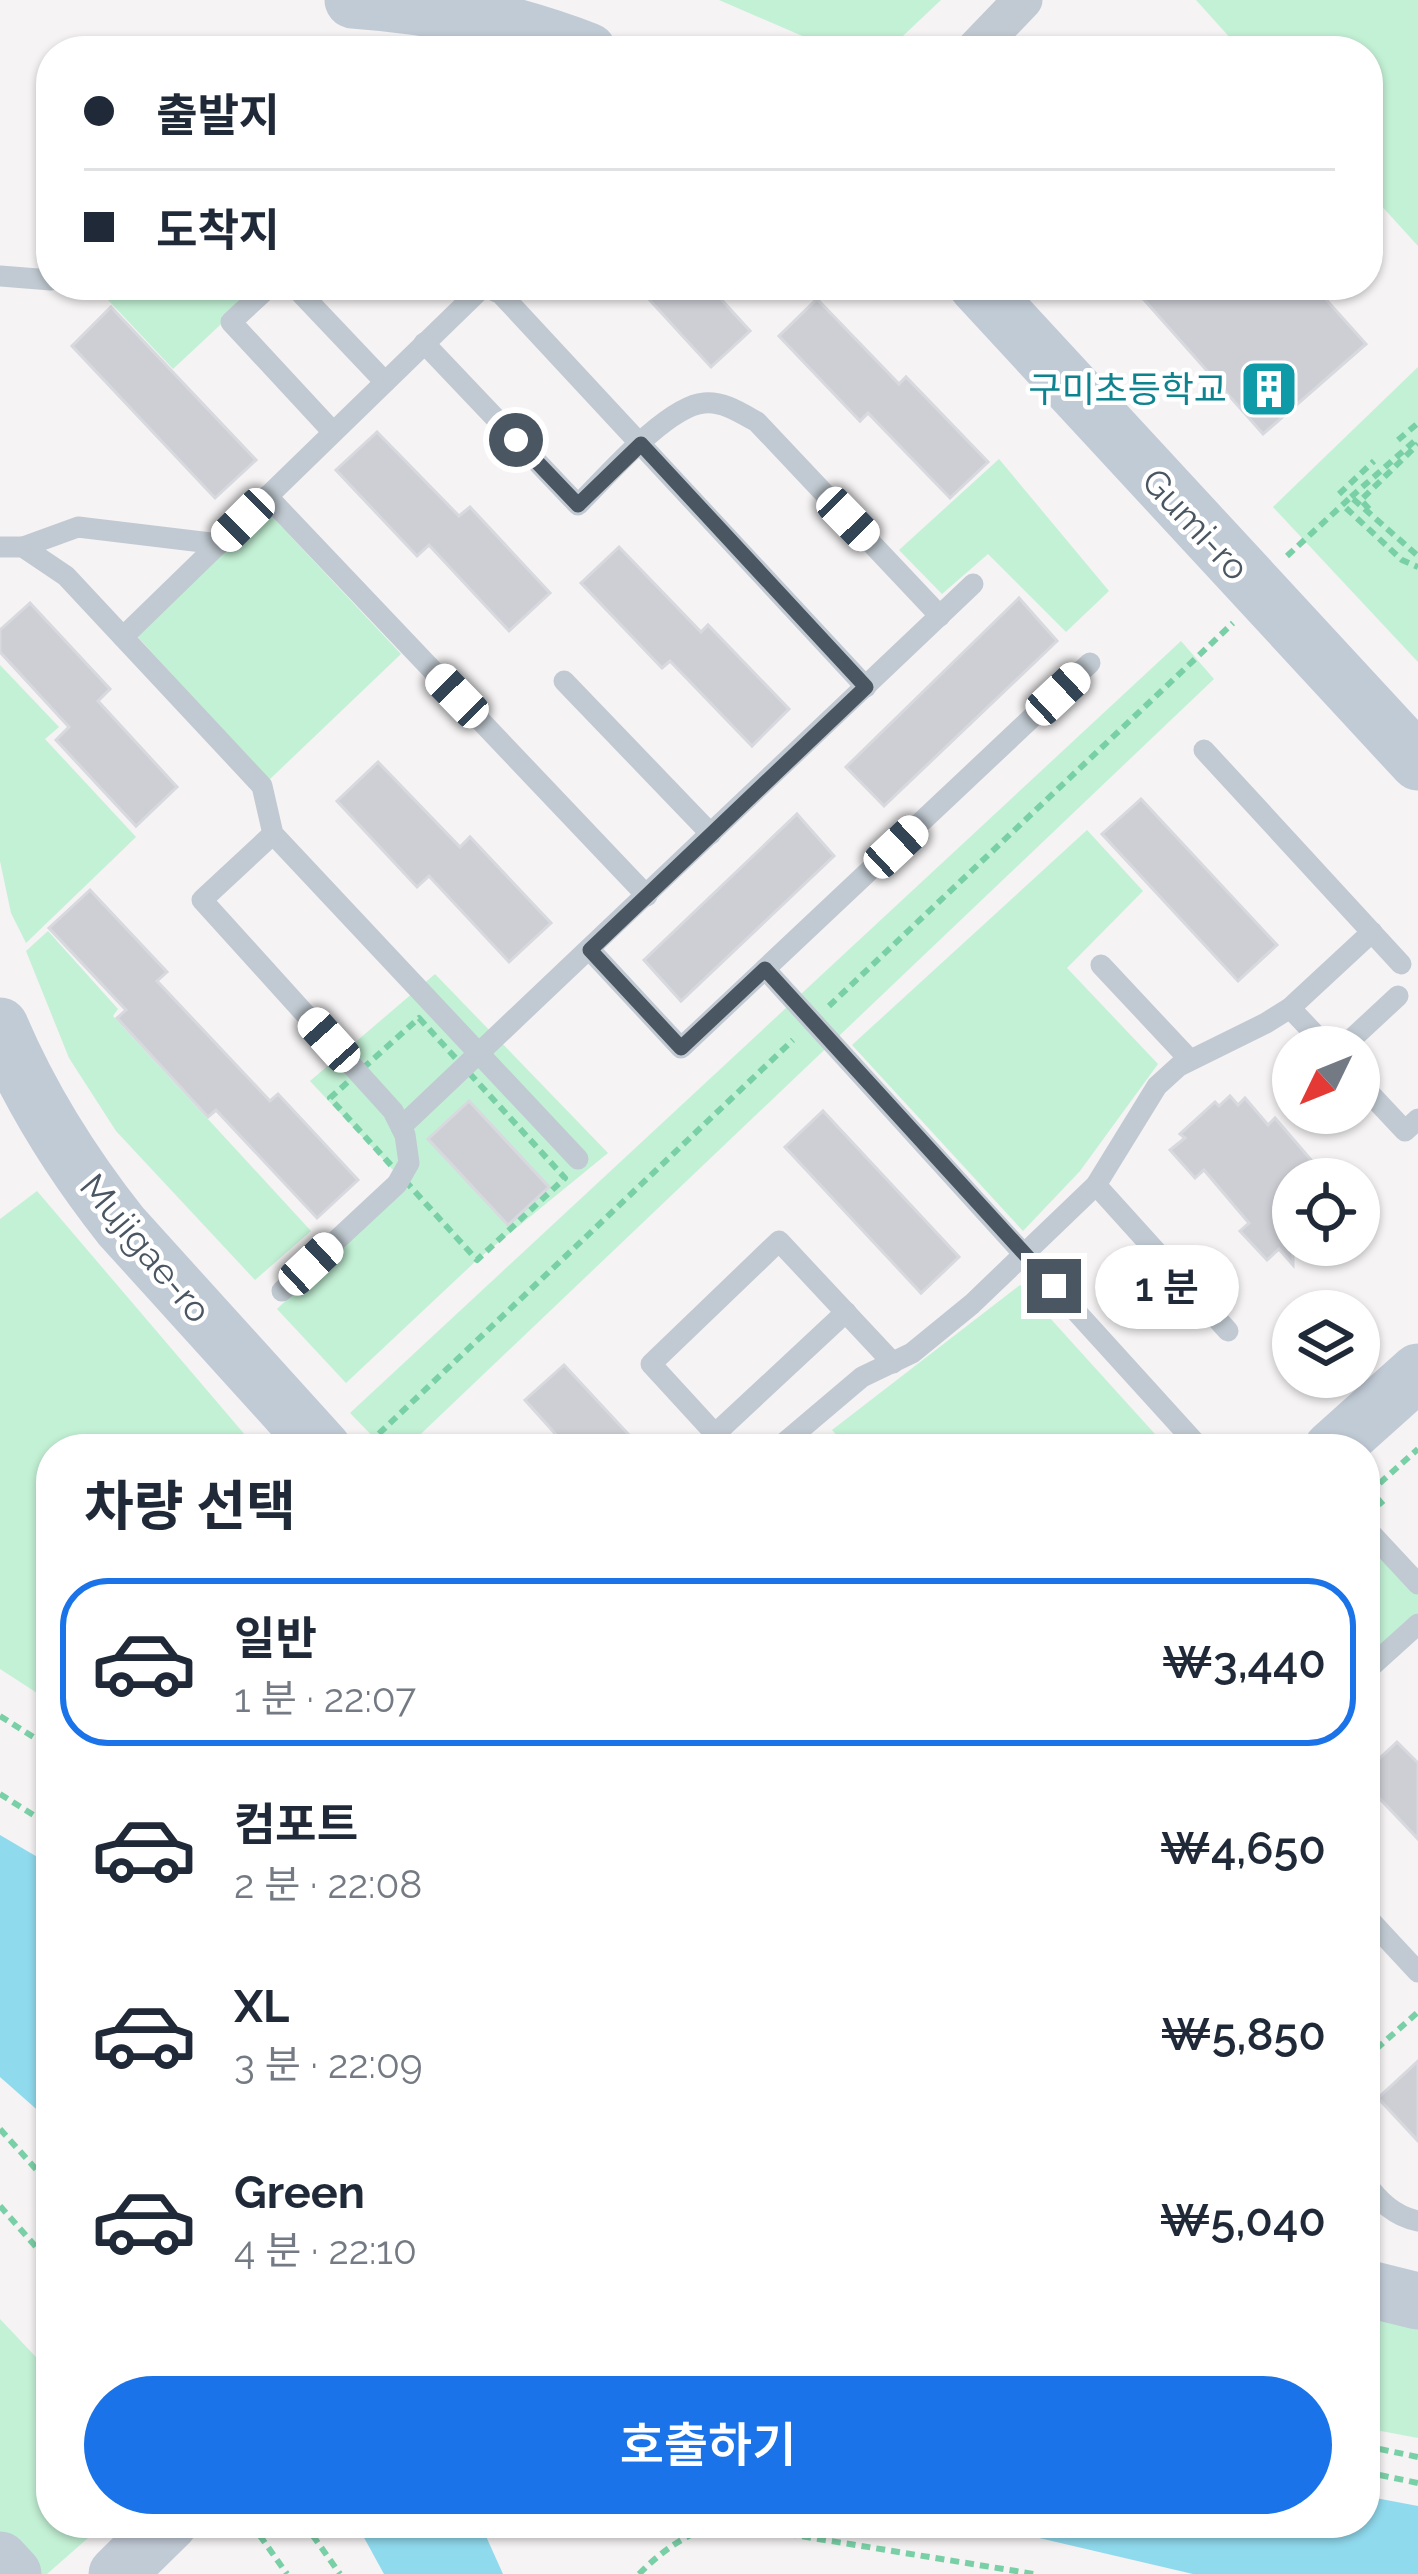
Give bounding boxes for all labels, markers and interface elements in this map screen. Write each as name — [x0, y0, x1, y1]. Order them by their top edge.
text: 출발지 — [156, 89, 280, 142]
text: 도착지 — [156, 204, 280, 257]
building icon: 구미초등학교 — [1238, 358, 1300, 420]
place label: 구미초등학교 — [1028, 368, 1227, 410]
route start — [489, 413, 543, 467]
street label: Gumi-ro — [1134, 460, 1258, 588]
car — [810, 481, 886, 557]
car — [205, 482, 281, 558]
car — [1019, 656, 1097, 732]
car — [419, 658, 495, 734]
car — [857, 809, 935, 885]
car — [292, 1001, 366, 1079]
north arrow — [1272, 1026, 1380, 1134]
map controls — [1272, 1026, 1380, 1398]
button: locate — [1272, 1158, 1380, 1266]
street label: Mujigae-ro — [72, 1165, 220, 1331]
car — [272, 1226, 350, 1302]
callout: 1 분 — [1096, 1244, 1240, 1328]
route end — [1027, 1259, 1081, 1313]
text: 1 분 — [1135, 1264, 1199, 1310]
button: layers — [1272, 1290, 1380, 1398]
text: 차량 선택 — [84, 1474, 296, 1538]
icon: car — [90, 1608, 198, 1716]
text: 일반 — [234, 1612, 317, 1665]
text: ₩3,440 — [1162, 1636, 1326, 1689]
text: 1 분 · 22:07 — [234, 1675, 416, 1721]
icon: car — [90, 1794, 198, 1902]
text: 컴포트 — [234, 1798, 358, 1851]
text: ₩4,650 — [1159, 1822, 1326, 1875]
text: 2 분 · 22:08 — [234, 1861, 422, 1907]
icon: car — [90, 1980, 198, 2088]
text: XL — [234, 1980, 289, 2033]
text: ₩5,850 — [1160, 2008, 1326, 2061]
text: 3 분 · 22:09 — [234, 2041, 423, 2087]
icon: car — [90, 2166, 198, 2274]
text: Green — [234, 2166, 365, 2219]
text: ₩5,040 — [1159, 2194, 1326, 2247]
text: 4 분 · 22:10 — [234, 2227, 417, 2273]
button: 호출하기 — [84, 2376, 1332, 2514]

